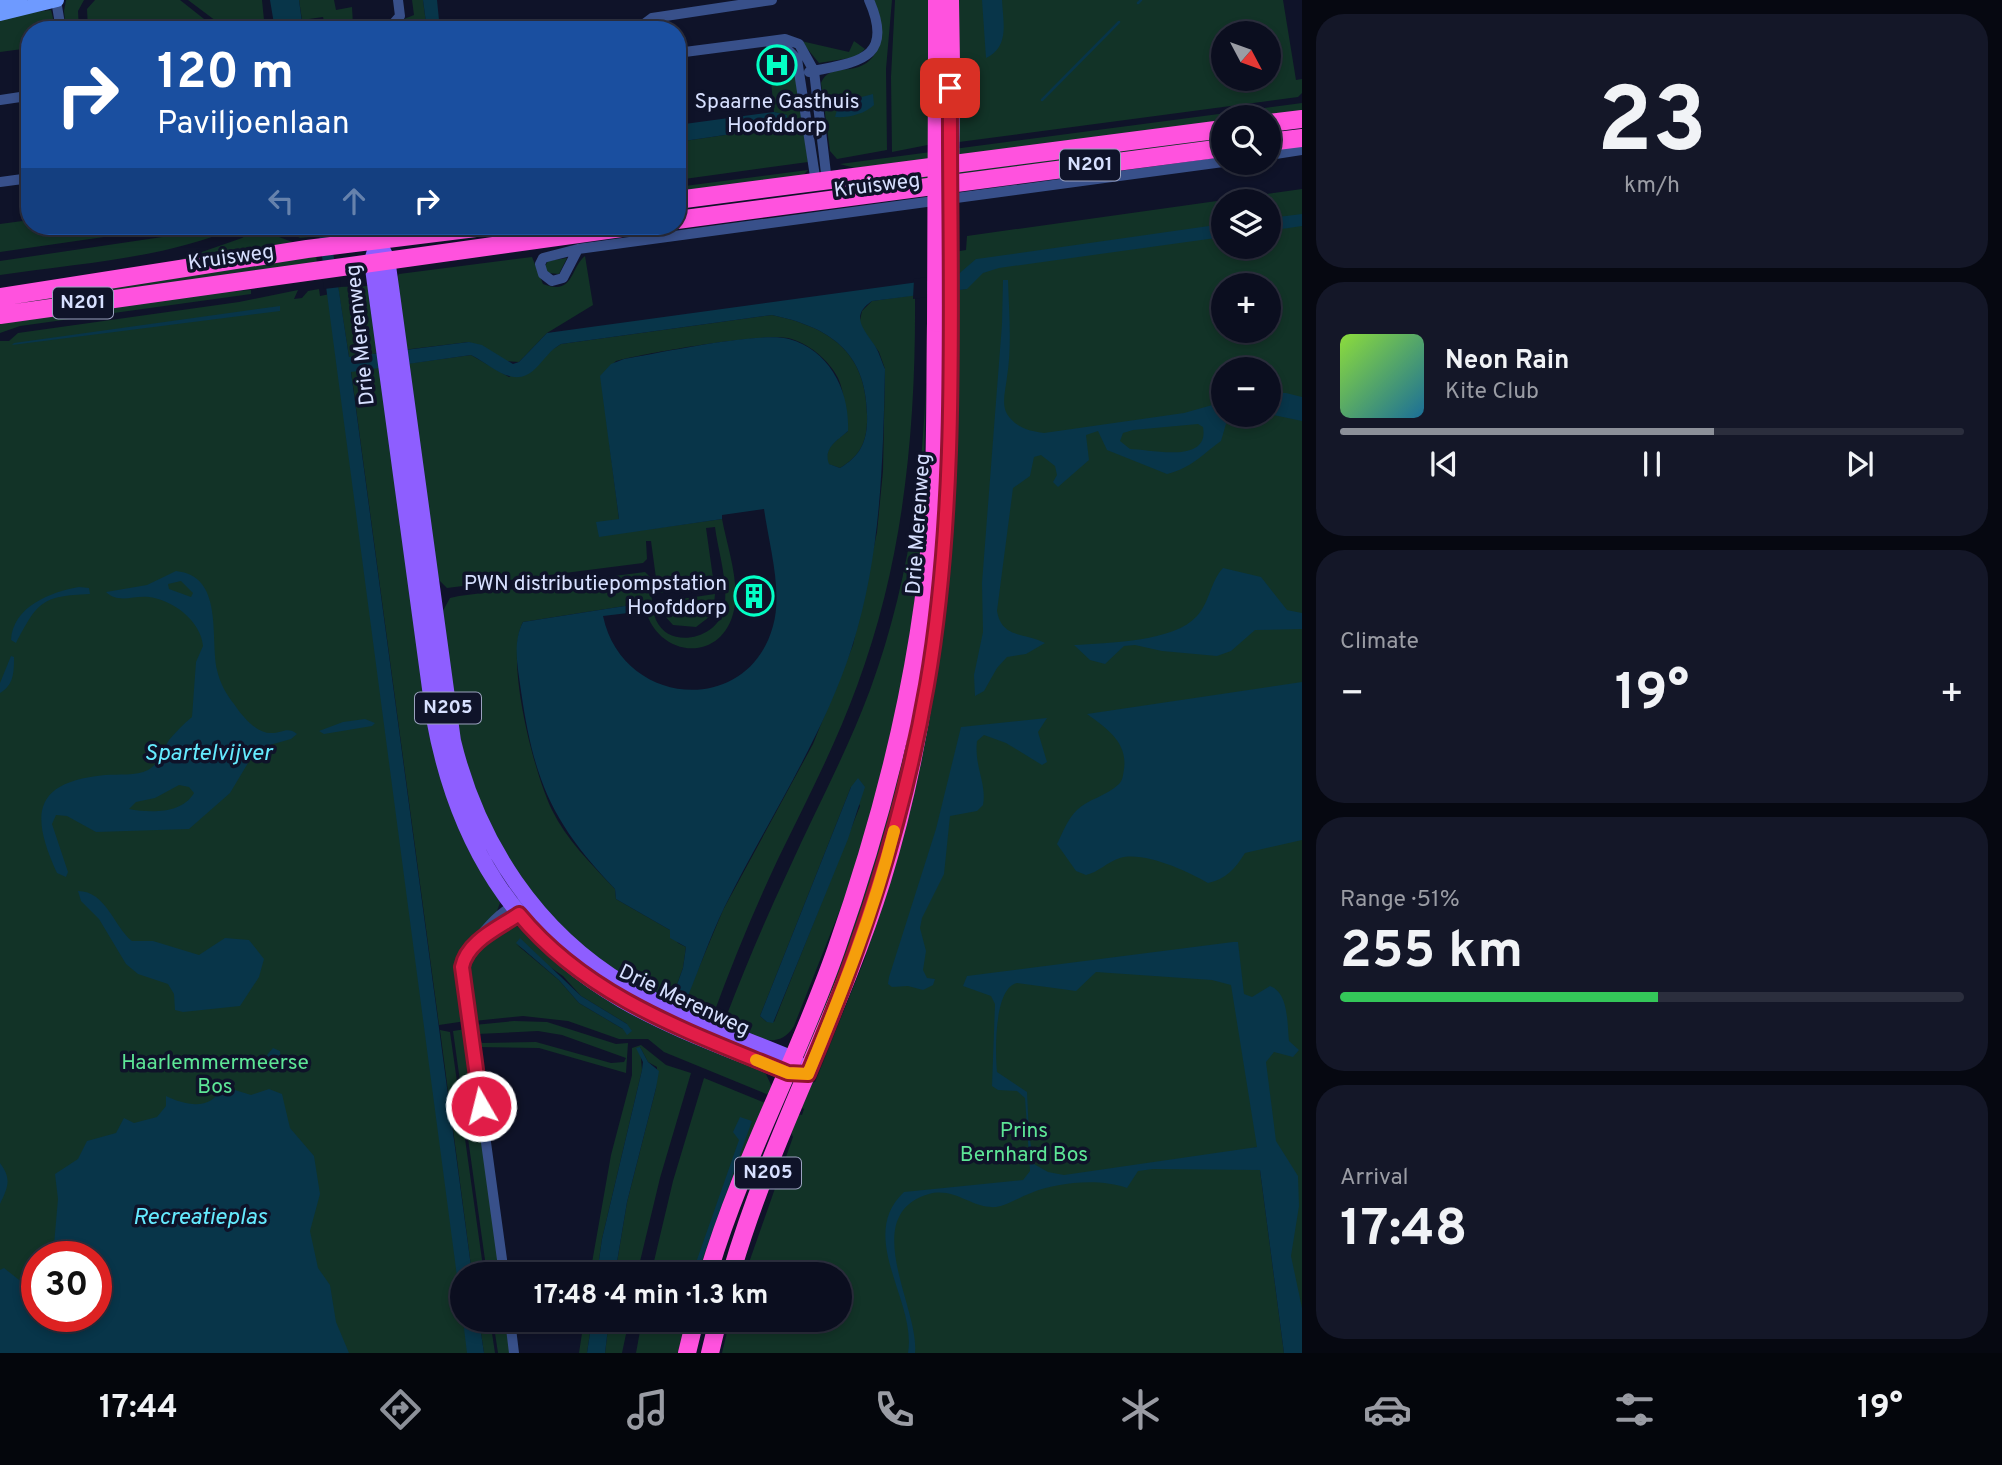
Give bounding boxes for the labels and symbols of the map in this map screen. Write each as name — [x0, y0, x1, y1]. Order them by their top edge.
north arrow — [1211, 21, 1281, 91]
hospital icon: Spaarne Gasthuis Hoofddorp — [756, 44, 798, 86]
pin — [920, 58, 980, 118]
place label: Spaarne Gasthuis Hoofddorp — [694, 89, 860, 140]
road number: N201 — [1060, 150, 1120, 181]
street label: Kruisweg — [832, 167, 922, 205]
street label: Kruisweg — [186, 239, 276, 277]
street label: Drie Merenweg — [340, 263, 382, 407]
road number: N201 — [53, 288, 113, 318]
street label: Drie Merenweg — [901, 452, 937, 596]
place label: PWN distributiepompstation Hoofddorp — [464, 571, 727, 622]
building icon: PWN distributiepompstation Hoofddorp — [733, 575, 775, 617]
road number: N205 — [415, 692, 481, 723]
water label: Spartelvijver — [144, 740, 274, 769]
street label: Drie Merenweg — [614, 959, 754, 1043]
park label: Haarlemmermeerse Bos — [121, 1050, 309, 1101]
position arrow — [444, 1069, 518, 1143]
park label: Prins Bernhard Bos — [960, 1118, 1088, 1169]
road number: N205 — [735, 1158, 801, 1189]
water label: Recreatieplas — [133, 1204, 268, 1233]
speed limit sign: 30 — [21, 1241, 112, 1332]

